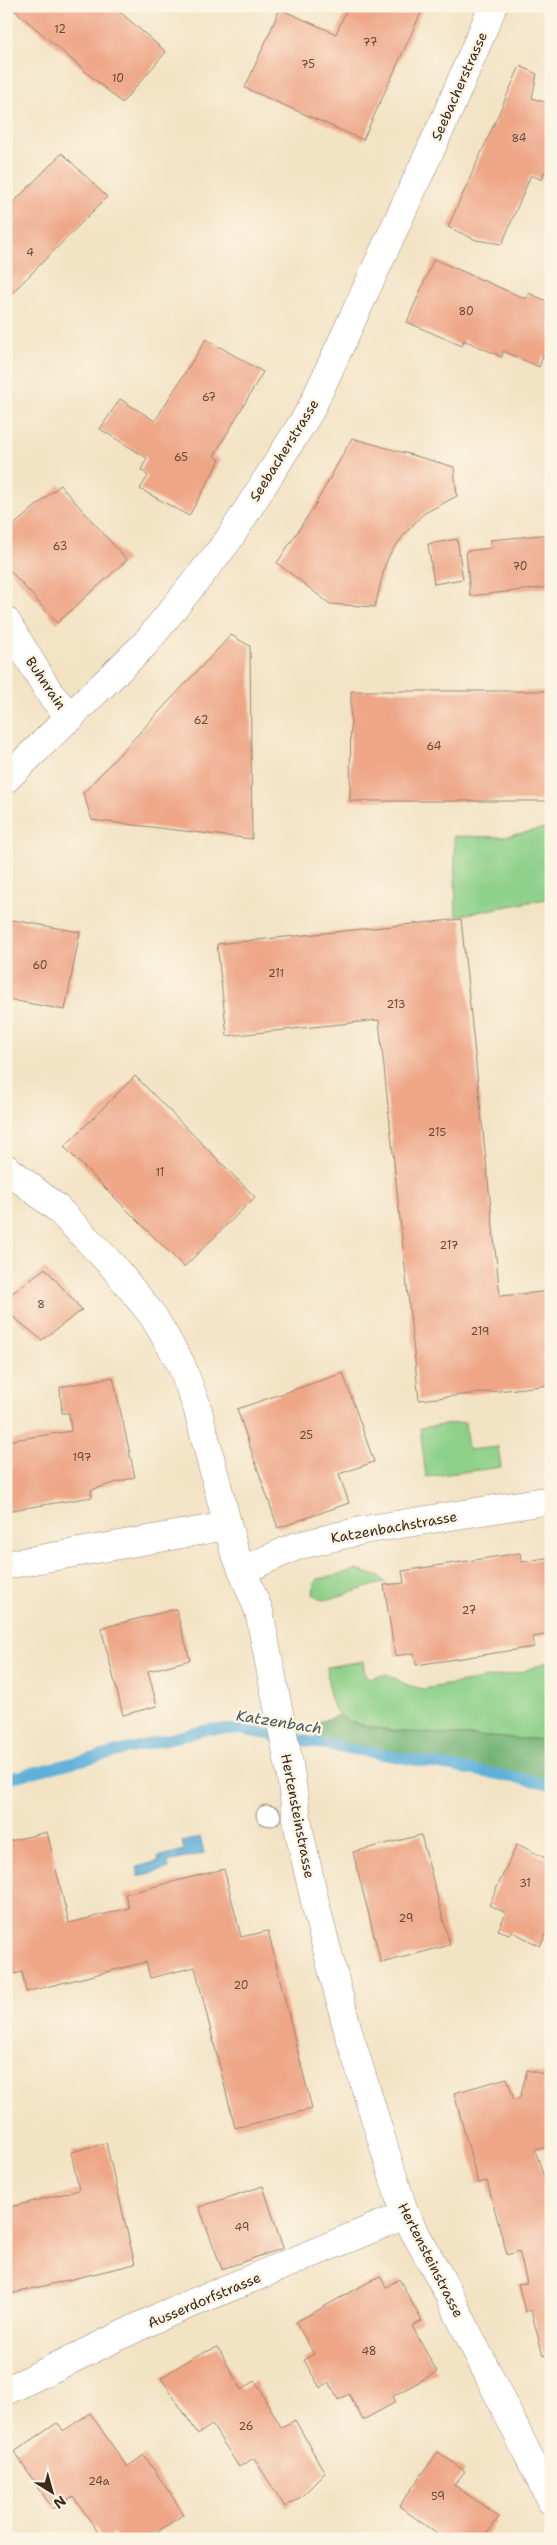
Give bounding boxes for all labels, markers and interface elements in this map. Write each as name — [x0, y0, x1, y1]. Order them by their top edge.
house number: 12 — [54, 22, 66, 37]
street label: Seebacherstrasse — [427, 29, 491, 143]
house number: 77 — [363, 35, 378, 50]
house number: 75 — [301, 57, 315, 72]
house number: 10 — [112, 71, 124, 86]
house number: 84 — [512, 131, 527, 146]
house number: 4 — [26, 245, 34, 260]
house number: 80 — [458, 304, 474, 319]
house number: 67 — [202, 390, 216, 405]
street label: Seebacherstrasse — [245, 395, 323, 504]
house number: 65 — [174, 450, 188, 465]
house number: 63 — [53, 539, 67, 554]
house number: 70 — [512, 559, 528, 574]
street label: Buhnrain — [22, 653, 70, 713]
house number: 62 — [194, 713, 208, 728]
house number: 64 — [426, 739, 442, 754]
house number: 60 — [32, 958, 48, 973]
house number: 211 — [268, 966, 284, 981]
house number: 213 — [387, 997, 405, 1012]
house number: 215 — [428, 1125, 446, 1140]
house number: 11 — [156, 1165, 164, 1180]
house number: 217 — [440, 1238, 459, 1253]
house number: 8 — [37, 1297, 45, 1312]
house number: 219 — [470, 1324, 490, 1339]
house number: 25 — [299, 1428, 313, 1443]
house number: 197 — [73, 1450, 92, 1465]
street label: Katzenbachstrasse — [329, 1507, 459, 1547]
house number: 27 — [462, 1603, 477, 1618]
water label: Katzenbach — [235, 1705, 323, 1739]
street label: Hertensteinstrasse — [277, 1752, 319, 1880]
house number: 31 — [519, 1876, 531, 1891]
house number: 29 — [399, 1911, 413, 1926]
house number: 20 — [233, 1978, 249, 1993]
street label: Hertensteinstrasse — [394, 2200, 468, 2321]
house number: 49 — [235, 2220, 249, 2235]
street label: Ausserdorfstrasse — [145, 2268, 263, 2332]
house number: 48 — [361, 2344, 377, 2359]
house number: 26 — [239, 2419, 253, 2434]
north arrow — [28, 2468, 78, 2518]
house number: 24a — [88, 2474, 110, 2489]
house number: 59 — [431, 2489, 445, 2504]
text: N — [50, 2492, 70, 2513]

